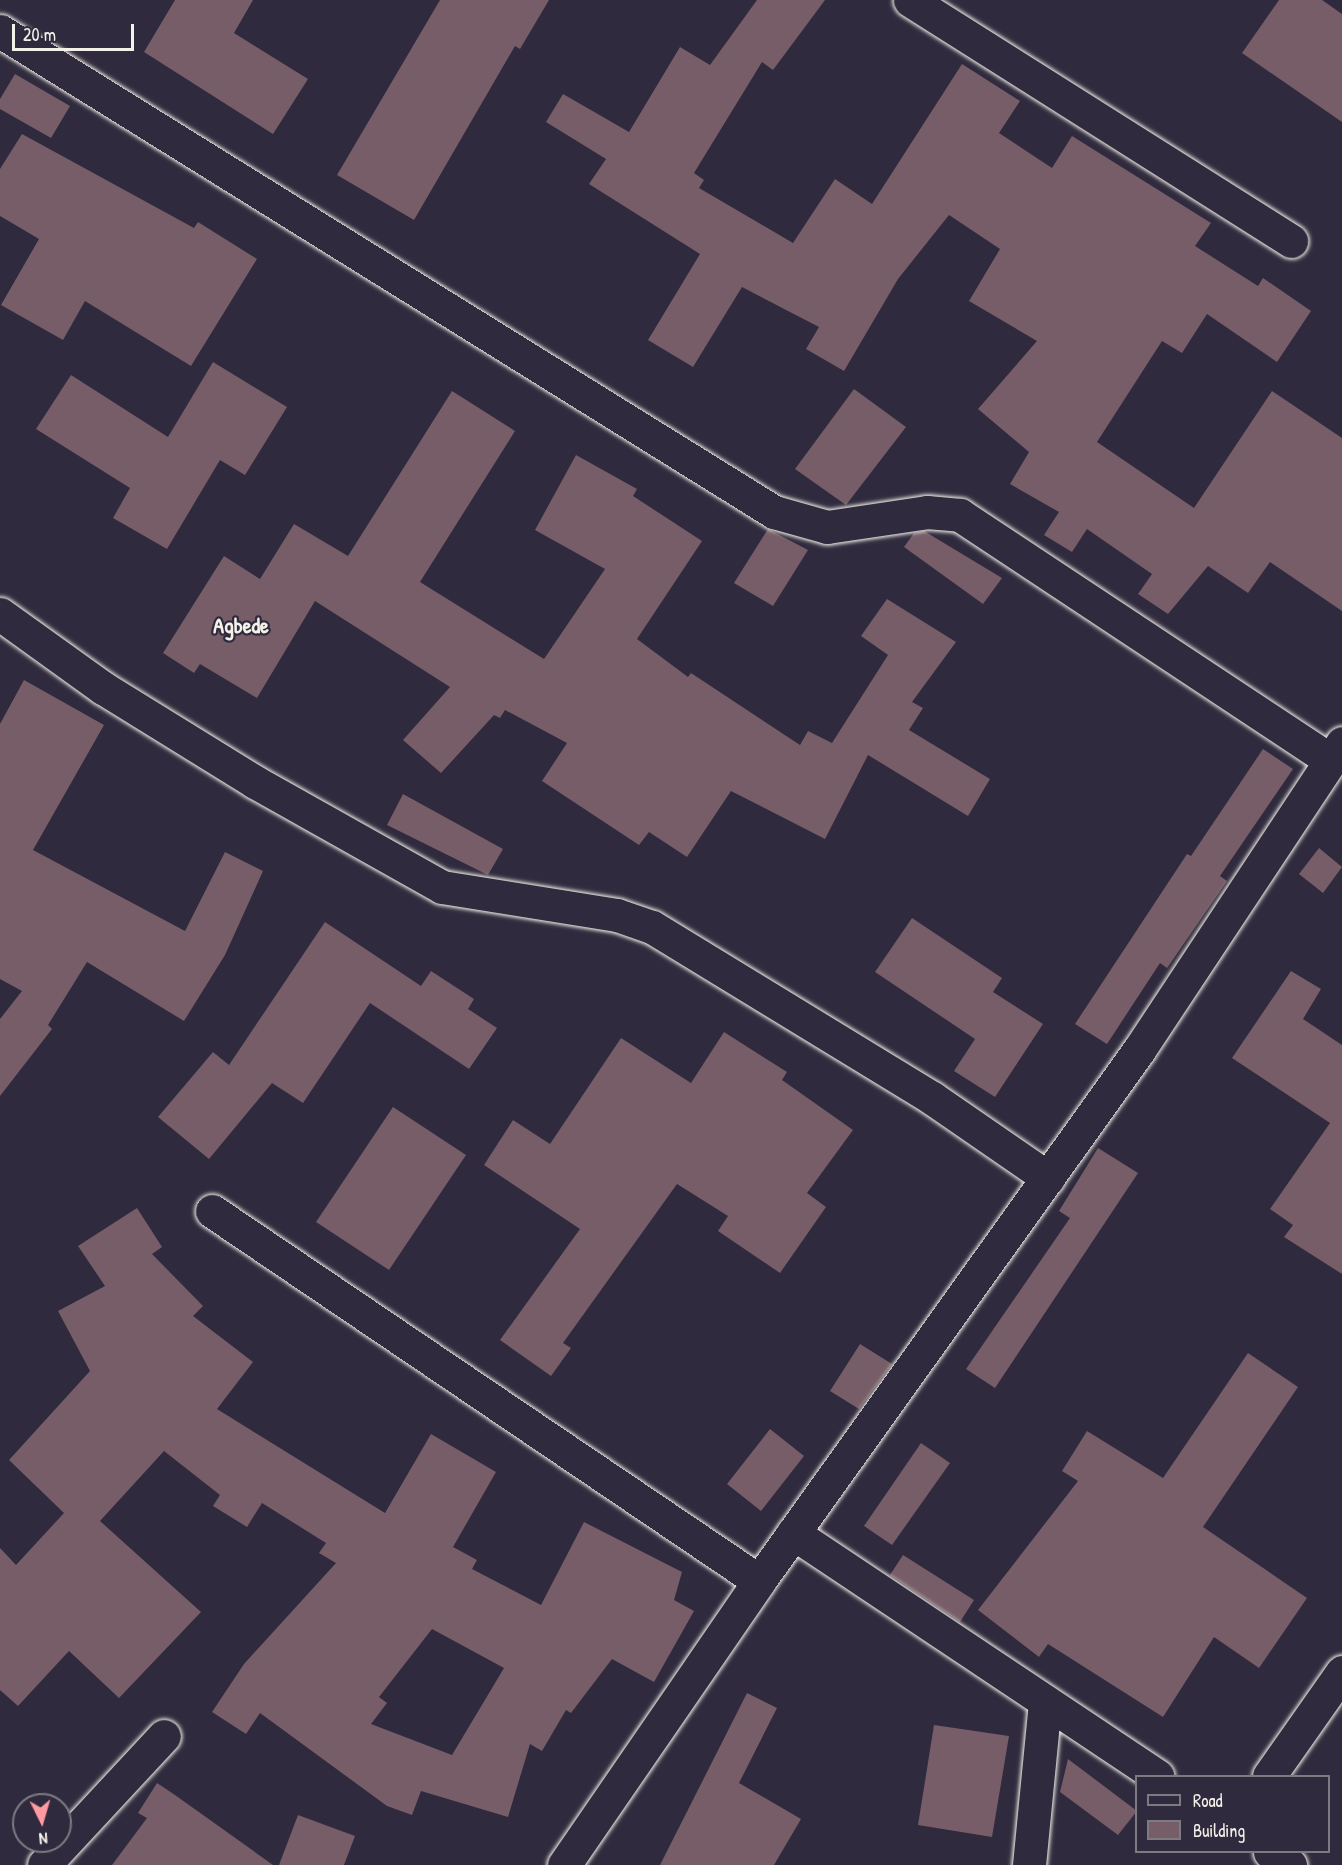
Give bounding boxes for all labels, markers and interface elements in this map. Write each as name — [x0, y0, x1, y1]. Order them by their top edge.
scale bar — [15, 12, 136, 50]
text: 20 m — [23, 22, 56, 47]
district label: Agbede — [213, 613, 269, 639]
legend — [1135, 1775, 1330, 1853]
text: Road — [1193, 1788, 1223, 1813]
north arrow — [12, 1793, 72, 1853]
text: Building — [1193, 1818, 1245, 1843]
text: N — [38, 1828, 49, 1850]

